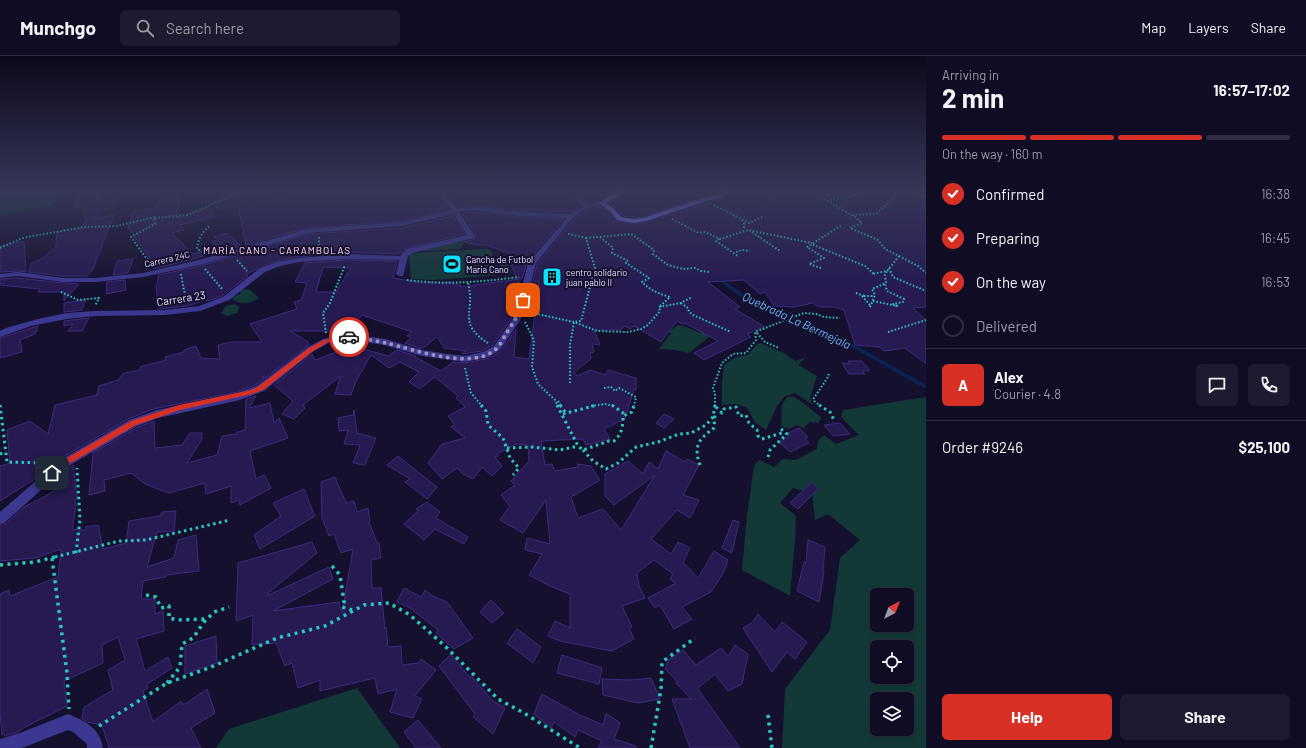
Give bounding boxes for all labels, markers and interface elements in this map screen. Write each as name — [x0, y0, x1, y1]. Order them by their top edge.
search box — [120, 10, 400, 46]
text: Munchgo — [20, 16, 96, 39]
icon: search — [134, 17, 156, 39]
text: Search here — [166, 19, 244, 37]
text: Map — [1141, 19, 1166, 36]
text: Layers — [1188, 19, 1229, 36]
text: Share — [1251, 19, 1286, 36]
text: Arriving in — [942, 67, 999, 83]
text: 16:57–17:02 — [1213, 81, 1290, 99]
text: 2 min — [942, 82, 1004, 113]
text: On the way · 160 m — [942, 146, 1043, 162]
icon: check — [942, 183, 964, 205]
text: Confirmed — [976, 185, 1044, 203]
text: 16:38 — [1261, 186, 1290, 202]
icon: check — [942, 227, 964, 249]
text: Preparing — [976, 229, 1040, 247]
text: 16:45 — [1261, 230, 1290, 246]
district label: MARÍA CANO - CARAMBOLAS — [203, 244, 351, 256]
street label: Carrera 24C — [143, 248, 191, 270]
sports icon: Cancha de Futbol Maria Cano — [441, 253, 463, 275]
place label: Cancha de Futbol Maria Cano — [466, 254, 533, 275]
building icon: centro solidario juan pablo II — [541, 266, 563, 288]
place label: centro solidario juan pablo II — [565, 267, 627, 288]
icon: check — [942, 271, 964, 293]
text: On the way — [976, 273, 1046, 291]
text: 16:53 — [1261, 274, 1290, 290]
pin — [506, 283, 540, 317]
street label: Carrera 23 — [156, 288, 206, 308]
icon: bag — [512, 289, 534, 311]
water label: Quebrada La Bermejala — [741, 289, 853, 351]
courier — [329, 317, 369, 357]
text: Delivered — [976, 317, 1037, 335]
icon: car — [338, 326, 360, 348]
button: chat — [1196, 364, 1238, 406]
button: phone — [1248, 364, 1290, 406]
text: Alex — [994, 368, 1024, 386]
text: A — [958, 376, 968, 394]
text: Courier · 4.8 — [994, 386, 1061, 402]
text: Order #9246 — [942, 438, 1023, 456]
text: $25,100 — [1239, 438, 1290, 456]
pin — [35, 456, 69, 490]
icon: home — [41, 462, 63, 484]
north arrow — [870, 588, 914, 632]
map controls — [870, 588, 914, 736]
button: locate — [870, 640, 914, 684]
button: layers — [870, 692, 914, 736]
button: Help — [942, 694, 1112, 740]
button: Share — [1120, 694, 1290, 740]

